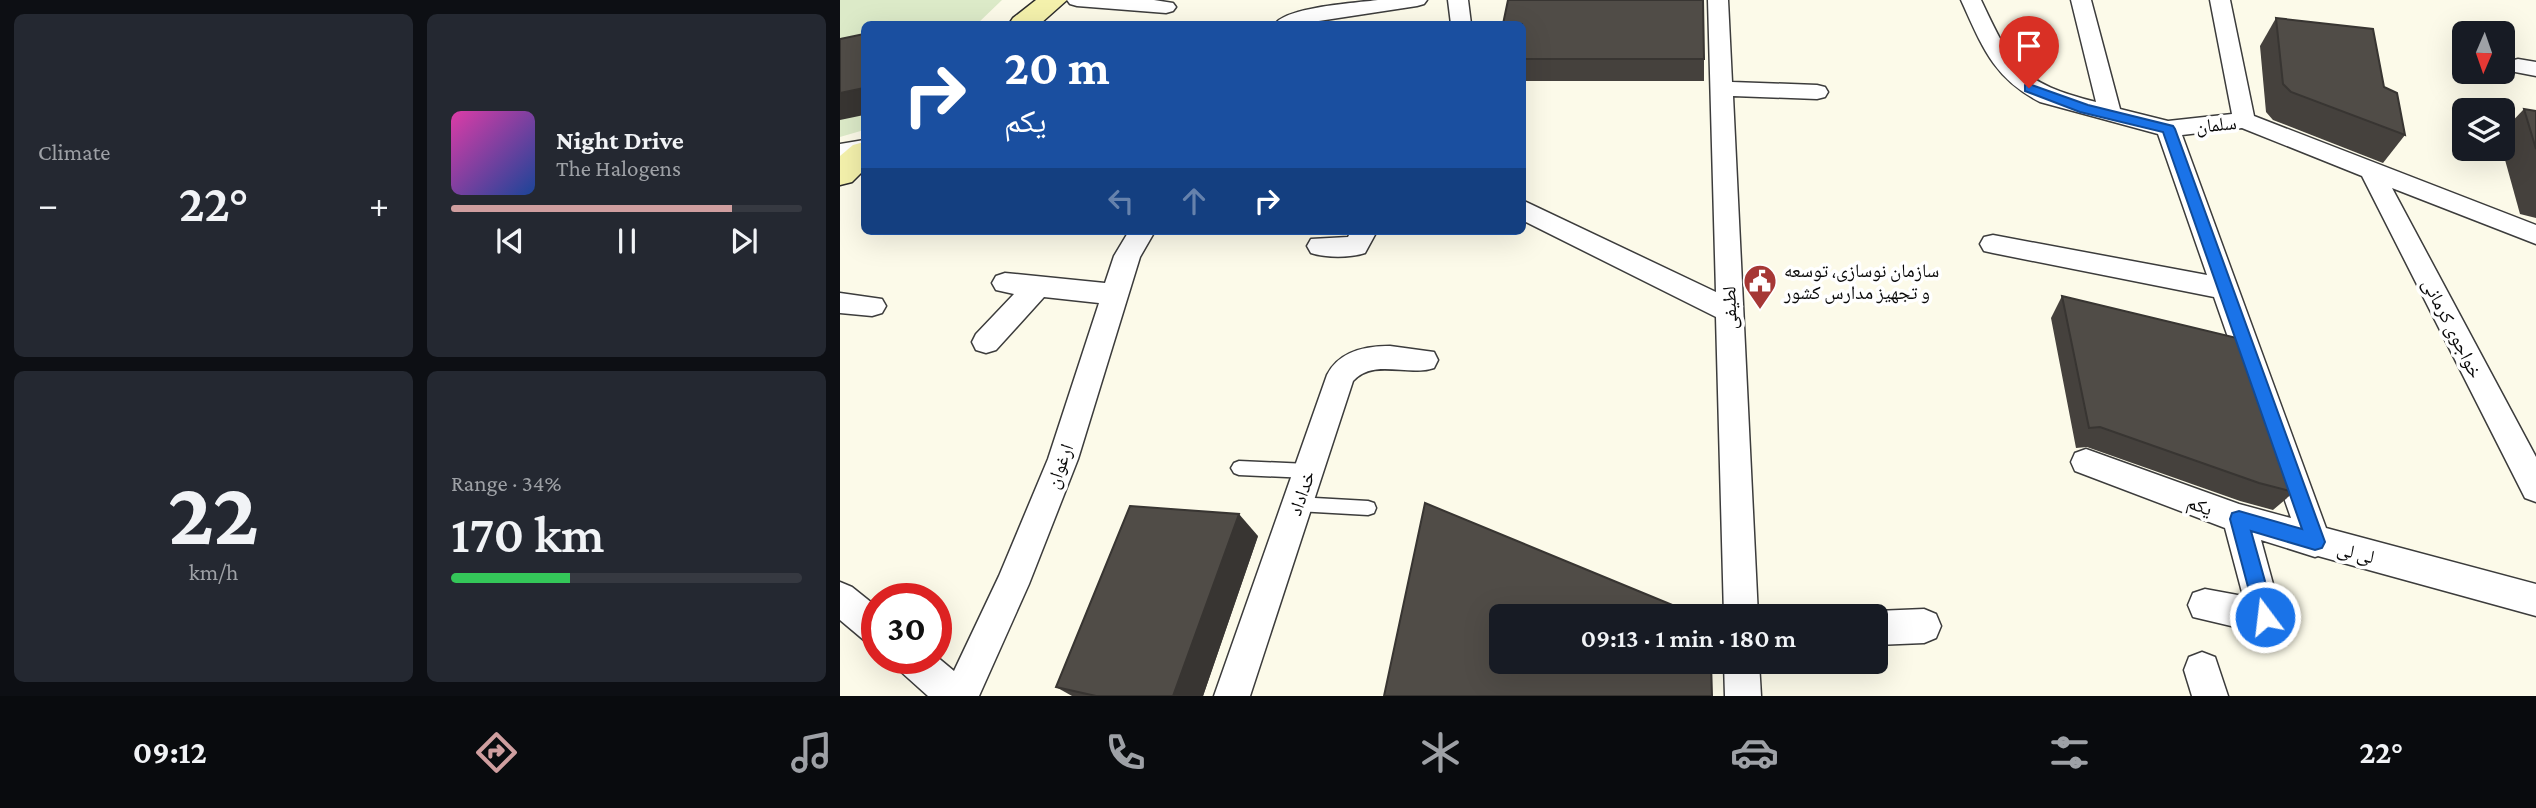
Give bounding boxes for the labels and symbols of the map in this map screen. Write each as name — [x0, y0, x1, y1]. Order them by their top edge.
pin — [1999, 16, 2059, 88]
north arrow — [2452, 21, 2515, 84]
street label: سلمان — [2195, 112, 2238, 138]
place label: سازمان نوسازی، توسعه و تجهیز مدارس کشور — [1783, 260, 1939, 304]
public building icon: سازمان نوسازی، توسعه و تجهیز مدارس کشور — [1741, 262, 1779, 311]
street label: خواجوی کرمانی — [2418, 275, 2487, 382]
street label: لطیفی — [1718, 286, 1742, 330]
street label: ارغوان — [1042, 441, 1078, 492]
street label: خداداد — [1284, 468, 1319, 518]
street label: یکم — [2184, 491, 2215, 522]
street label: لی لی — [2335, 537, 2377, 568]
position arrow — [2228, 580, 2302, 654]
speed limit sign: 30 — [861, 583, 952, 674]

